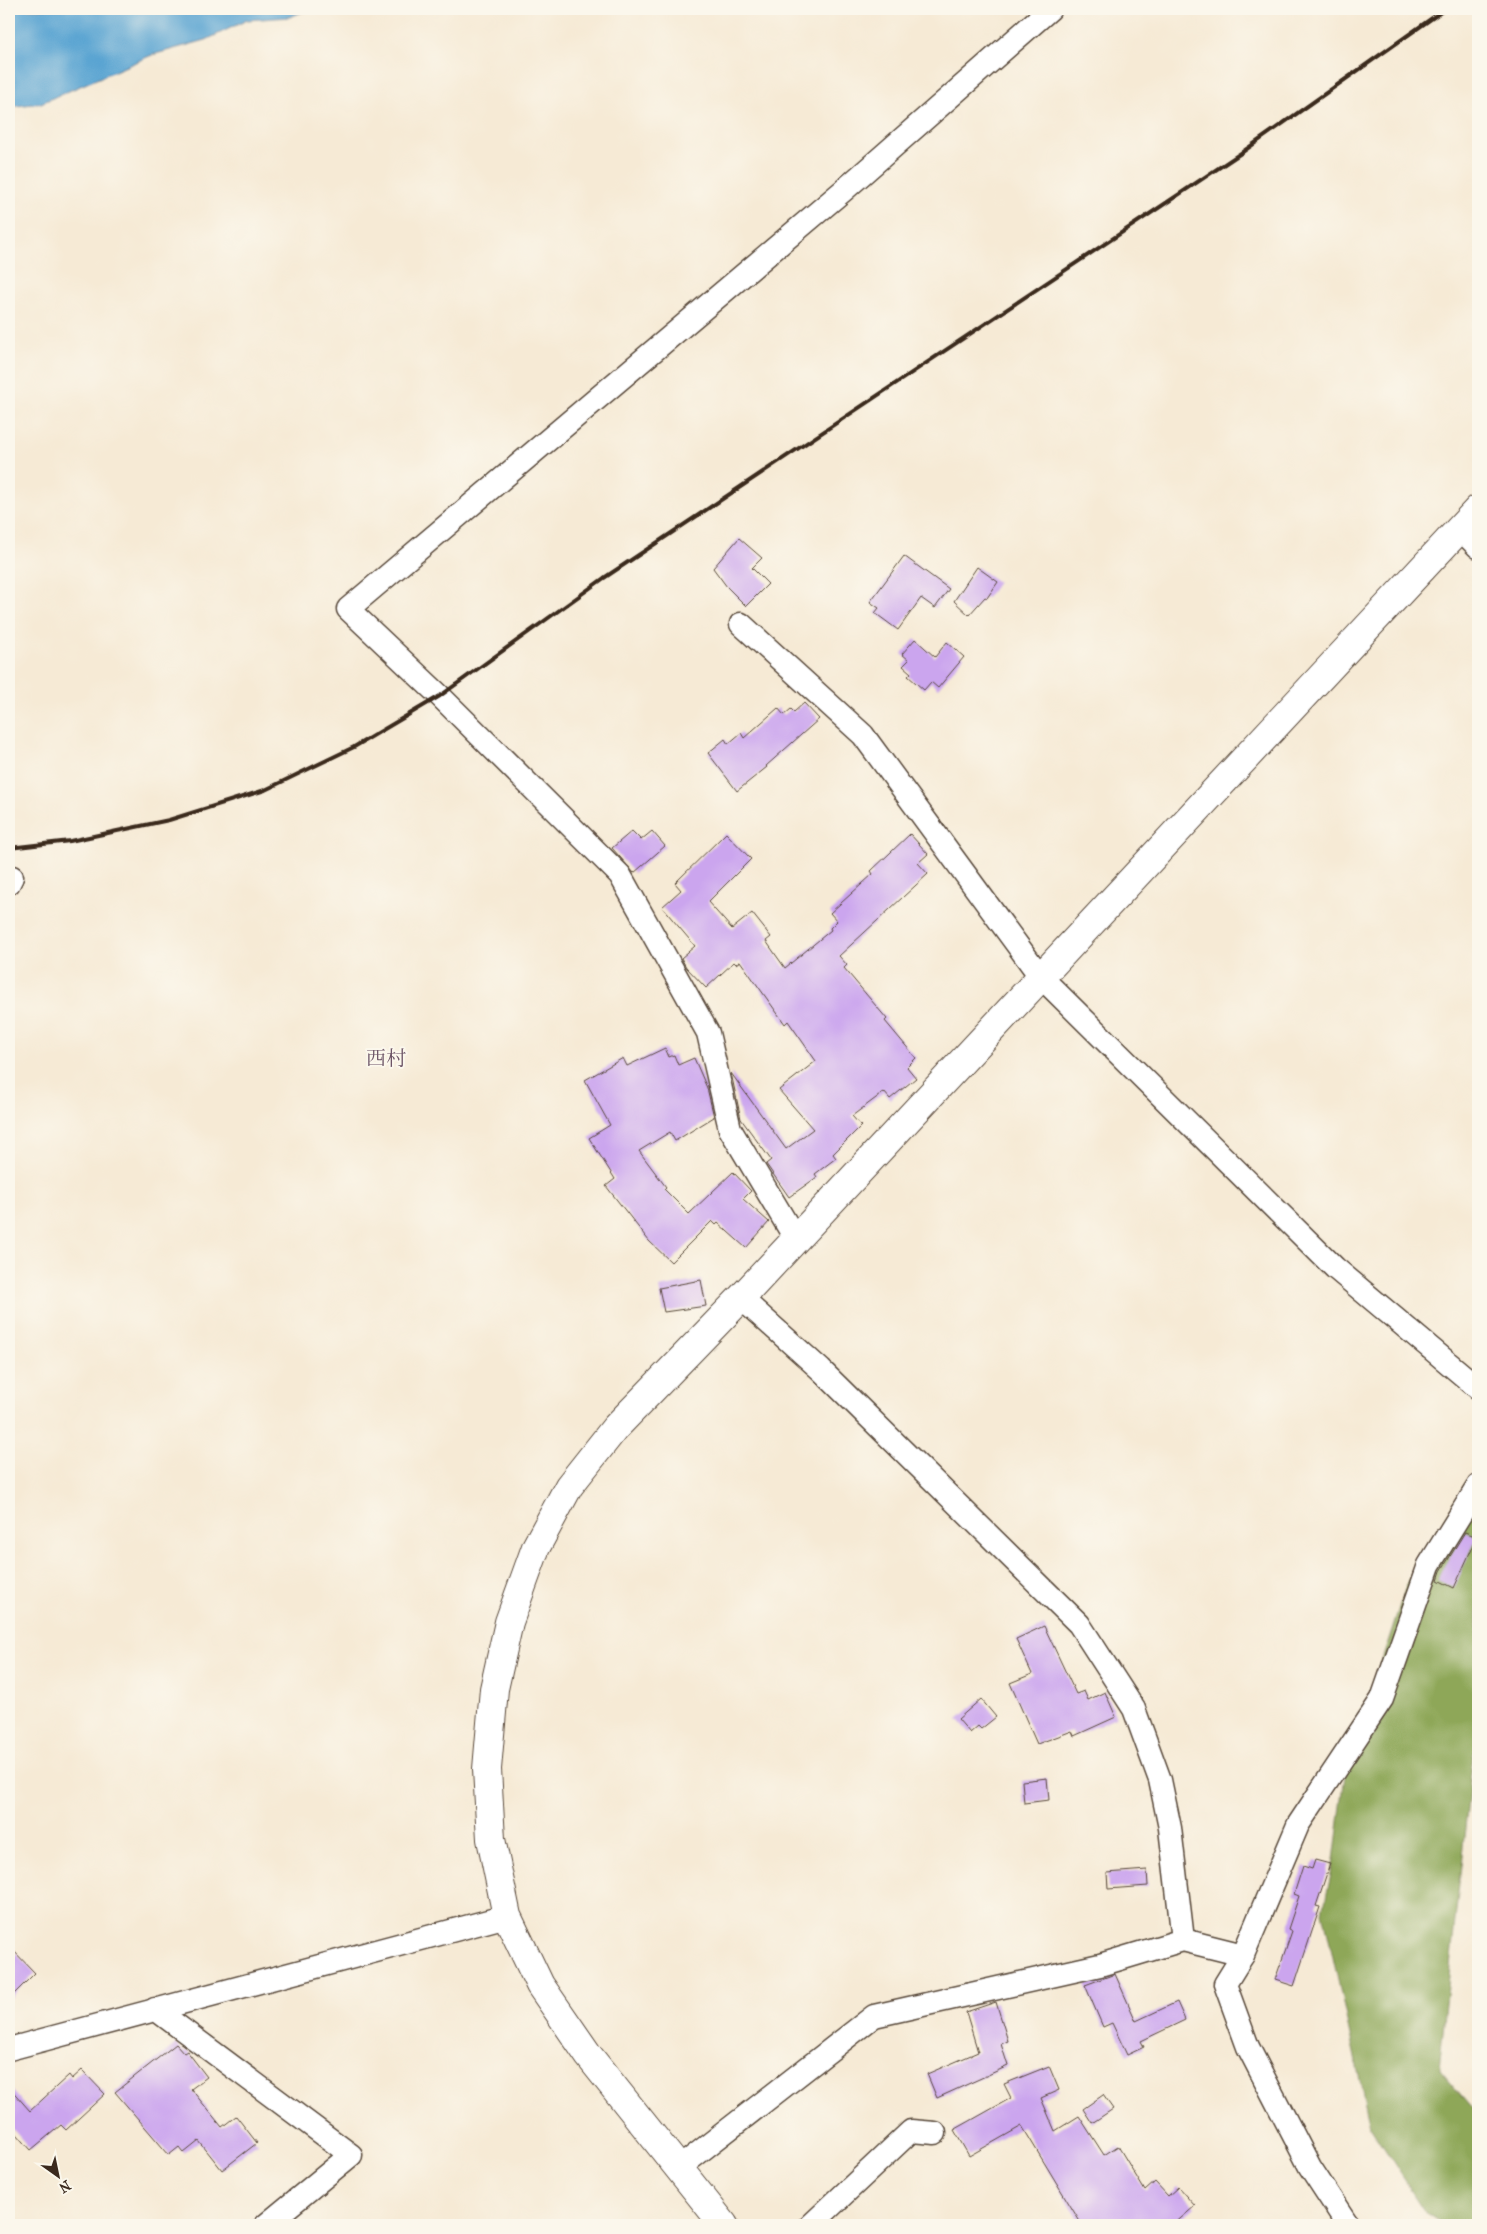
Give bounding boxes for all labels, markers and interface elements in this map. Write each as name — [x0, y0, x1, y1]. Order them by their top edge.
district label: 西村 — [366, 1047, 406, 1070]
north arrow — [32, 2152, 82, 2202]
text: N — [55, 2176, 74, 2197]

